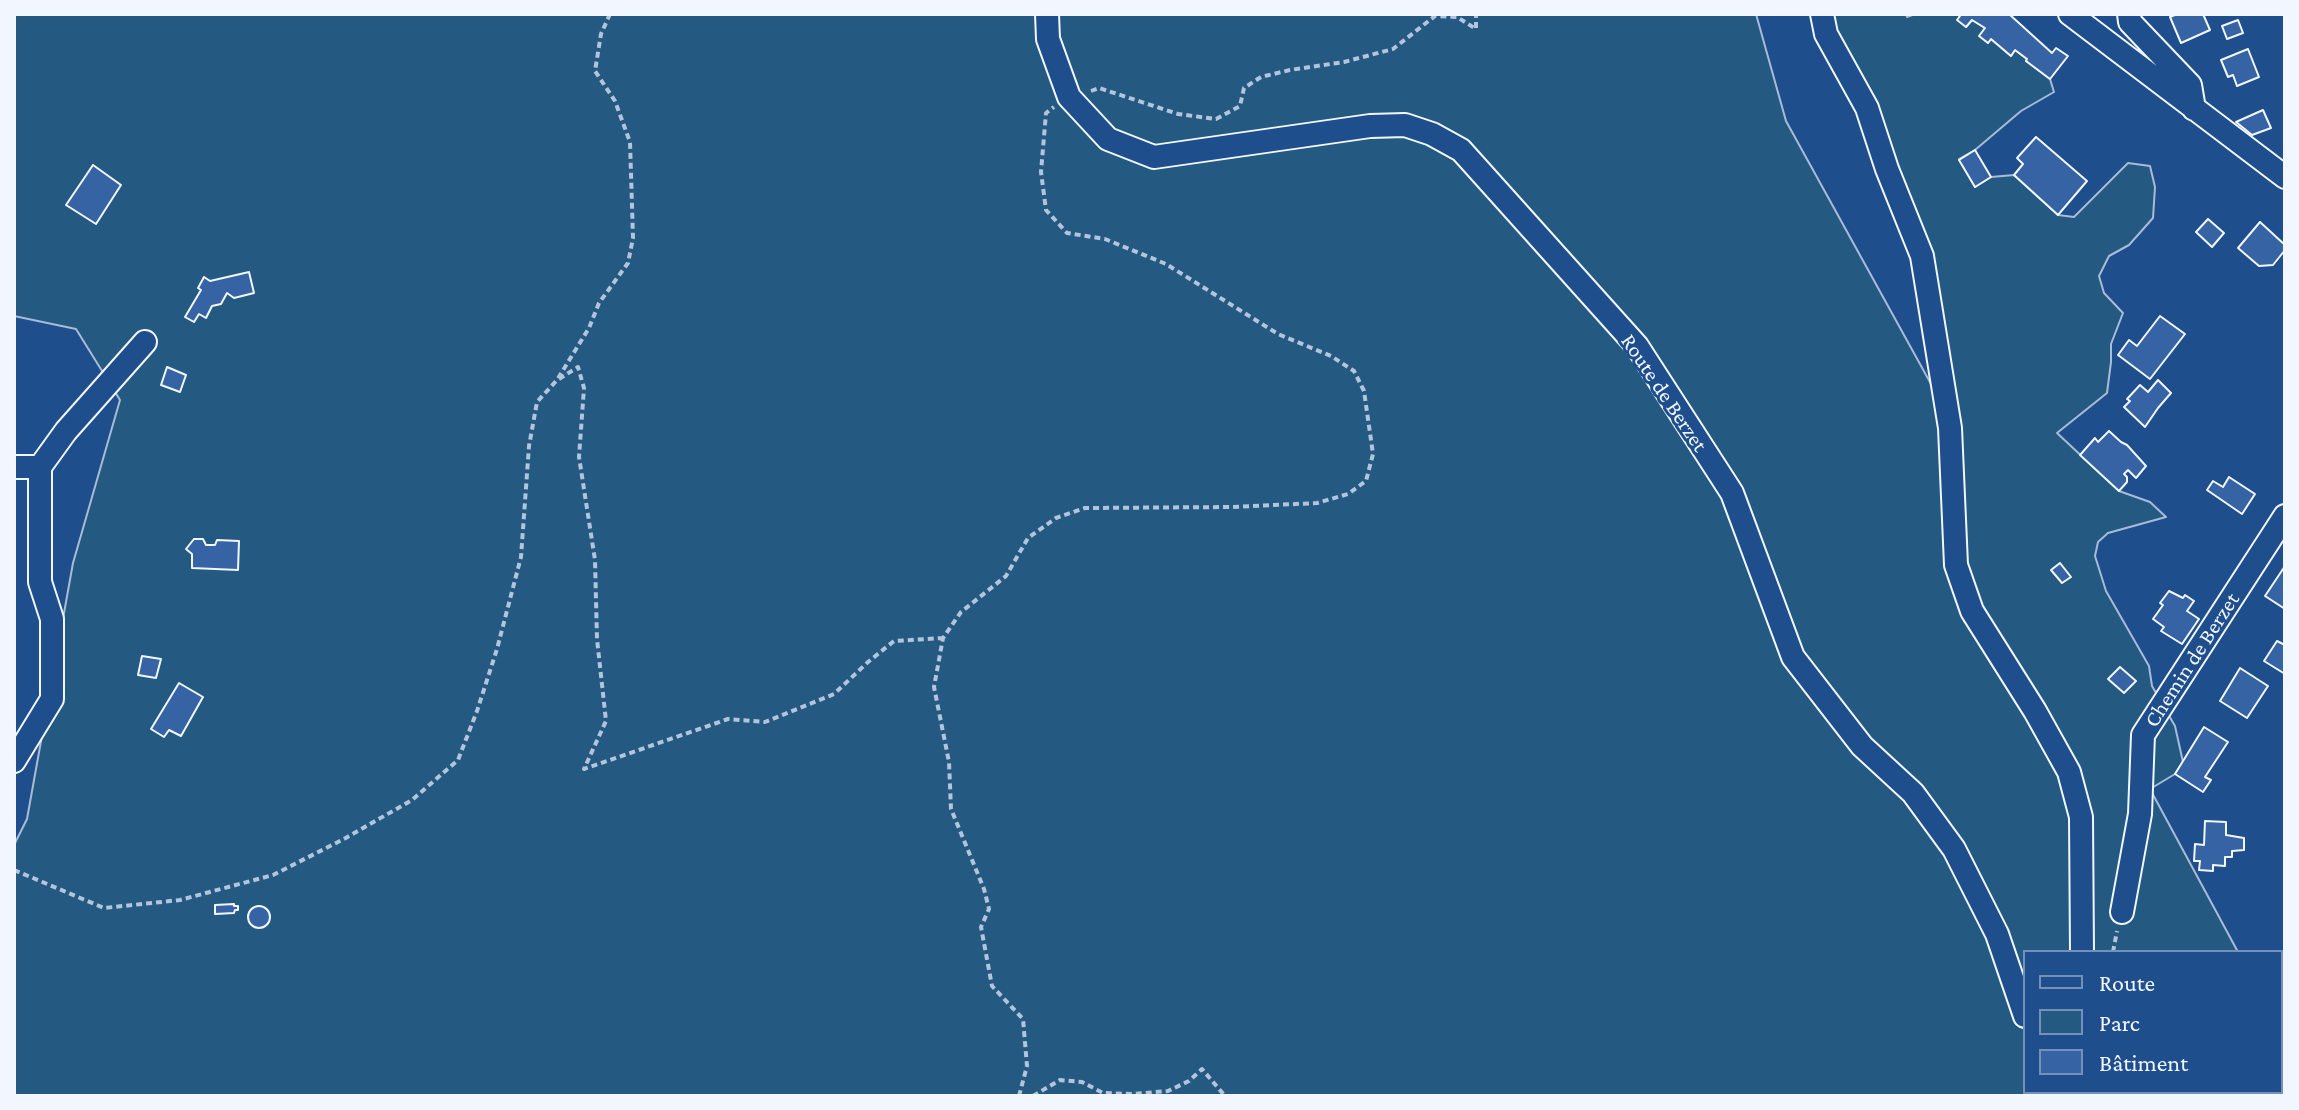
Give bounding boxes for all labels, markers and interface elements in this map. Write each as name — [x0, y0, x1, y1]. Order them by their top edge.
street label: Route de Berzet — [1615, 329, 1713, 457]
street label: Chemin de Berzet — [2139, 588, 2245, 732]
legend — [2023, 950, 2283, 1094]
text: Route — [2099, 969, 2155, 996]
text: Parc — [2099, 1009, 2140, 1036]
text: Bâtiment — [2099, 1049, 2188, 1076]

